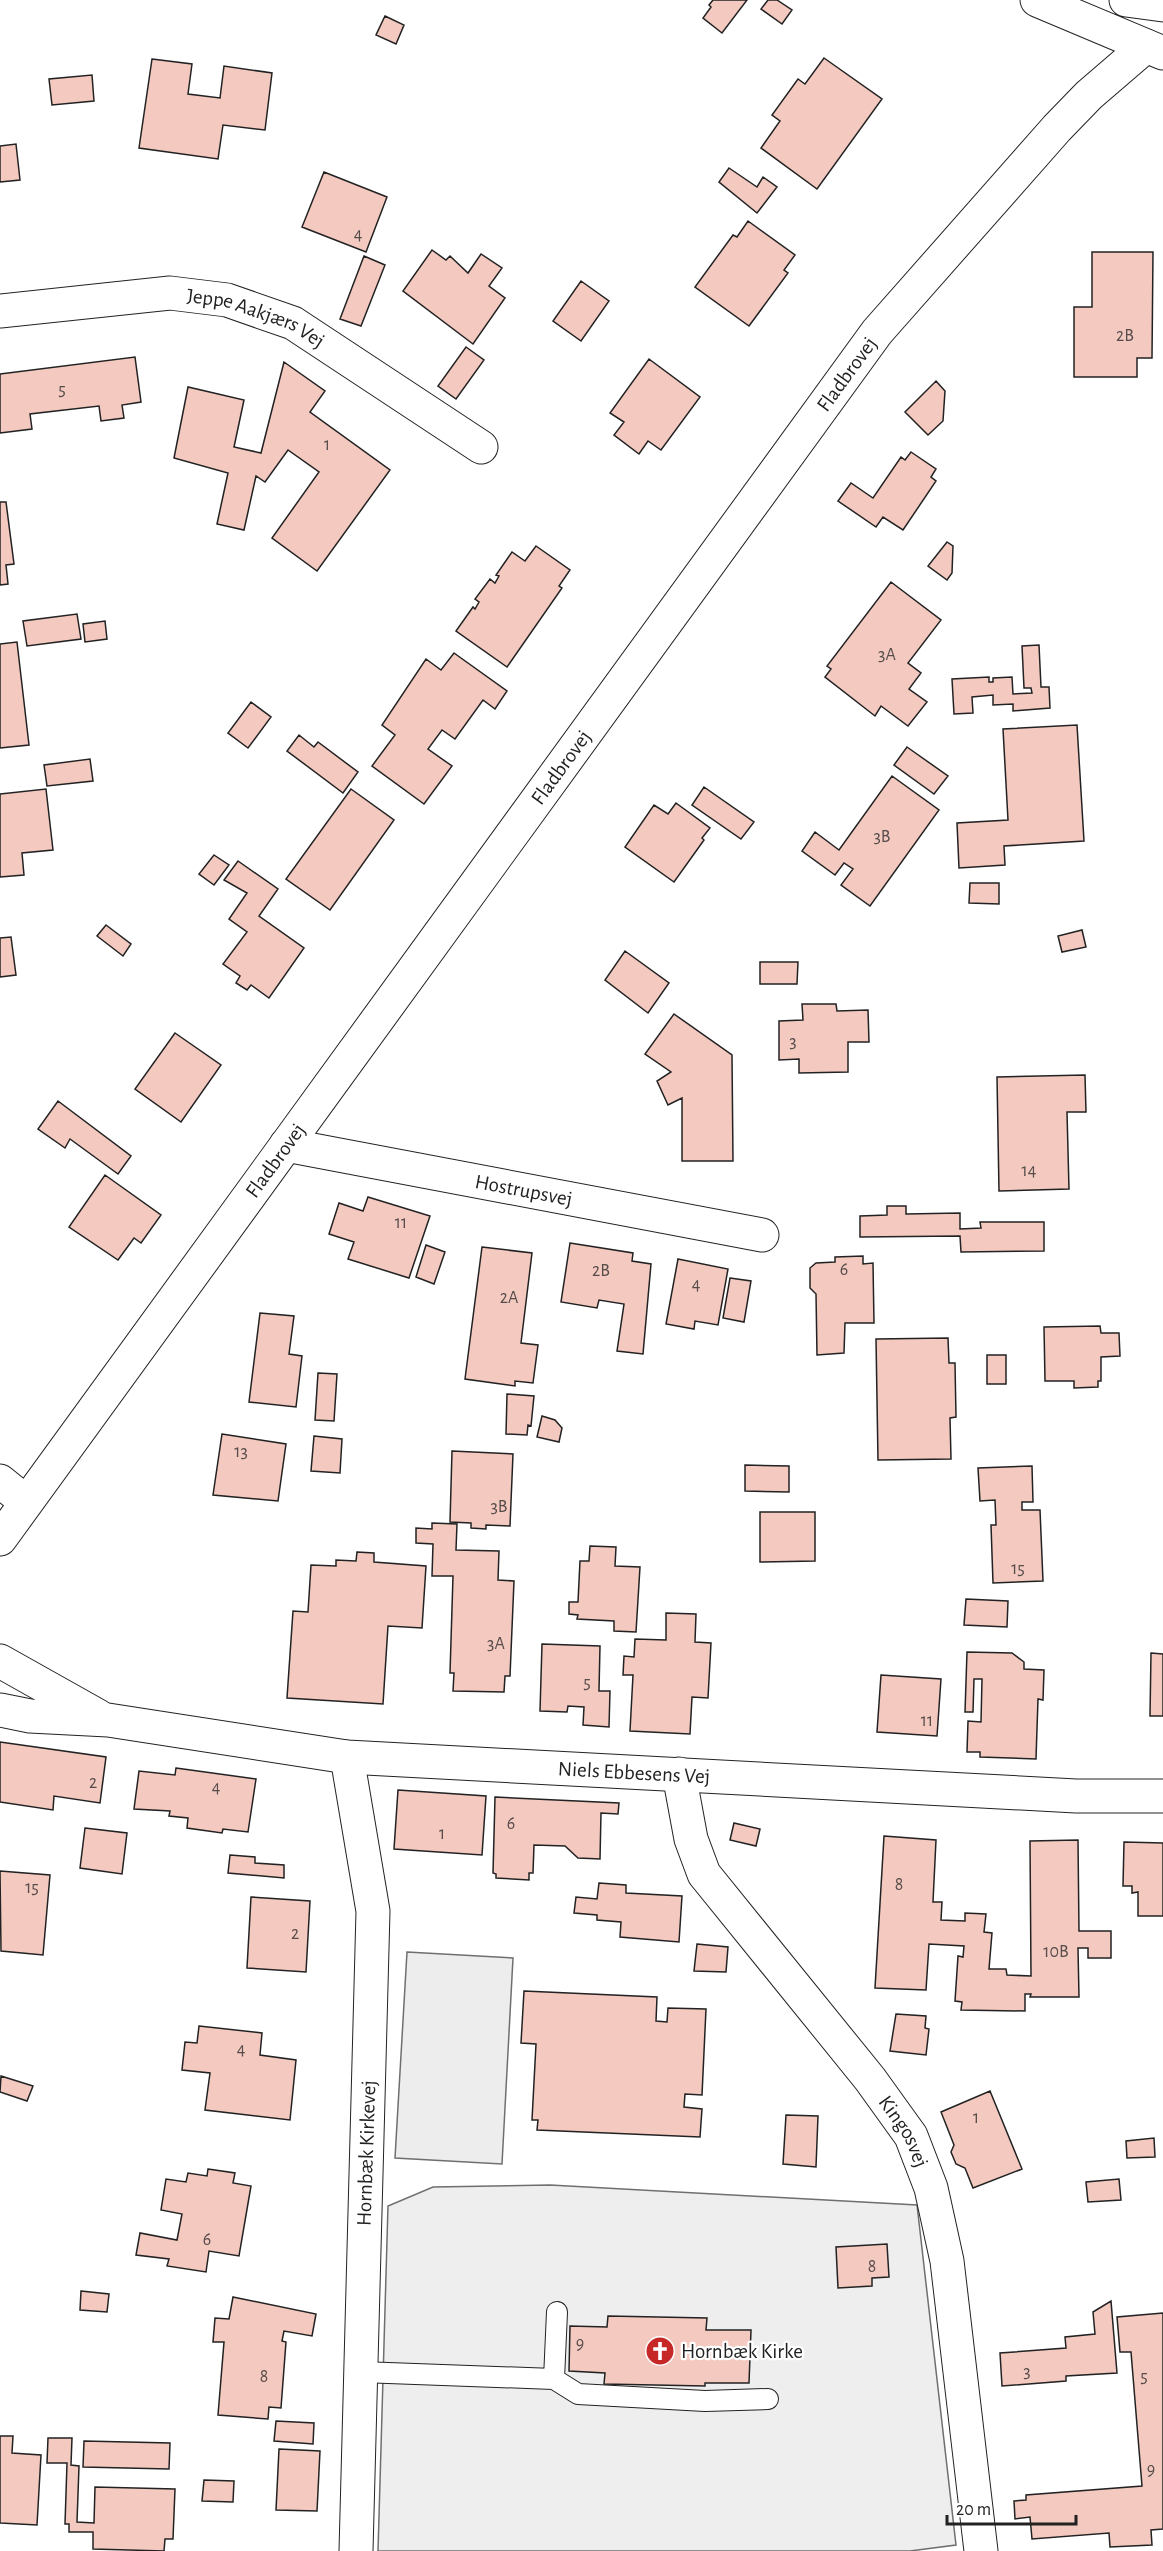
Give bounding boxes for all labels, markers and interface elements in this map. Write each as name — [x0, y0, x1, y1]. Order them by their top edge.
house number: 4 — [354, 226, 363, 244]
street label: Jeppe Aakjærs Vej — [186, 285, 328, 352]
house number: 2B — [1116, 327, 1134, 345]
street label: Fladbrovej — [813, 333, 881, 415]
house number: 5 — [58, 381, 66, 399]
house number: 1 — [324, 436, 330, 454]
house number: 3A — [878, 646, 897, 664]
street label: Fladbrovej — [527, 727, 595, 809]
house number: 3B — [873, 828, 891, 846]
house number: 3 — [789, 1033, 797, 1051]
street label: Fladbrovej — [242, 1120, 309, 1202]
house number: 14 — [1022, 1162, 1037, 1180]
street label: Hostrupsvej — [473, 1171, 574, 1210]
house number: 11 — [395, 1214, 407, 1232]
house number: 6 — [840, 1261, 848, 1279]
house number: 2B — [592, 1262, 610, 1280]
house number: 4 — [692, 1276, 701, 1294]
house number: 2A — [500, 1289, 519, 1307]
house number: 13 — [234, 1443, 248, 1461]
house number: 3B — [490, 1498, 508, 1516]
house number: 15 — [1011, 1560, 1025, 1578]
house number: 3A — [487, 1635, 506, 1653]
house number: 5 — [583, 1674, 591, 1692]
house number: 11 — [921, 1712, 933, 1730]
street label: Niels Ebbesens Vej — [557, 1758, 711, 1787]
house number: 2 — [89, 1774, 97, 1792]
house number: 4 — [212, 1779, 221, 1797]
house number: 6 — [507, 1815, 515, 1833]
house number: 1 — [439, 1825, 445, 1843]
house number: 8 — [895, 1876, 903, 1894]
house number: 15 — [25, 1879, 39, 1897]
house number: 2 — [291, 1925, 299, 1943]
house number: 10B — [1043, 1943, 1069, 1961]
house number: 4 — [237, 2041, 246, 2059]
street label: Hornbæk Kirkevej — [353, 2080, 380, 2226]
street label: Kingosvej — [874, 2092, 932, 2170]
house number: 1 — [973, 2109, 979, 2127]
house number: 6 — [203, 2231, 211, 2249]
house number: 8 — [868, 2258, 876, 2276]
house number: 9 — [576, 2335, 584, 2353]
church icon: Hornbæk Kirke — [644, 2335, 676, 2367]
place label: Hornbæk Kirke — [681, 2341, 803, 2362]
house number: 3 — [1023, 2363, 1031, 2381]
house number: 8 — [260, 2368, 268, 2386]
house number: 5 — [1140, 2368, 1148, 2386]
house number: 9 — [1147, 2461, 1155, 2479]
scale bar — [947, 2488, 1076, 2526]
text: 20 m — [956, 2501, 991, 2519]

